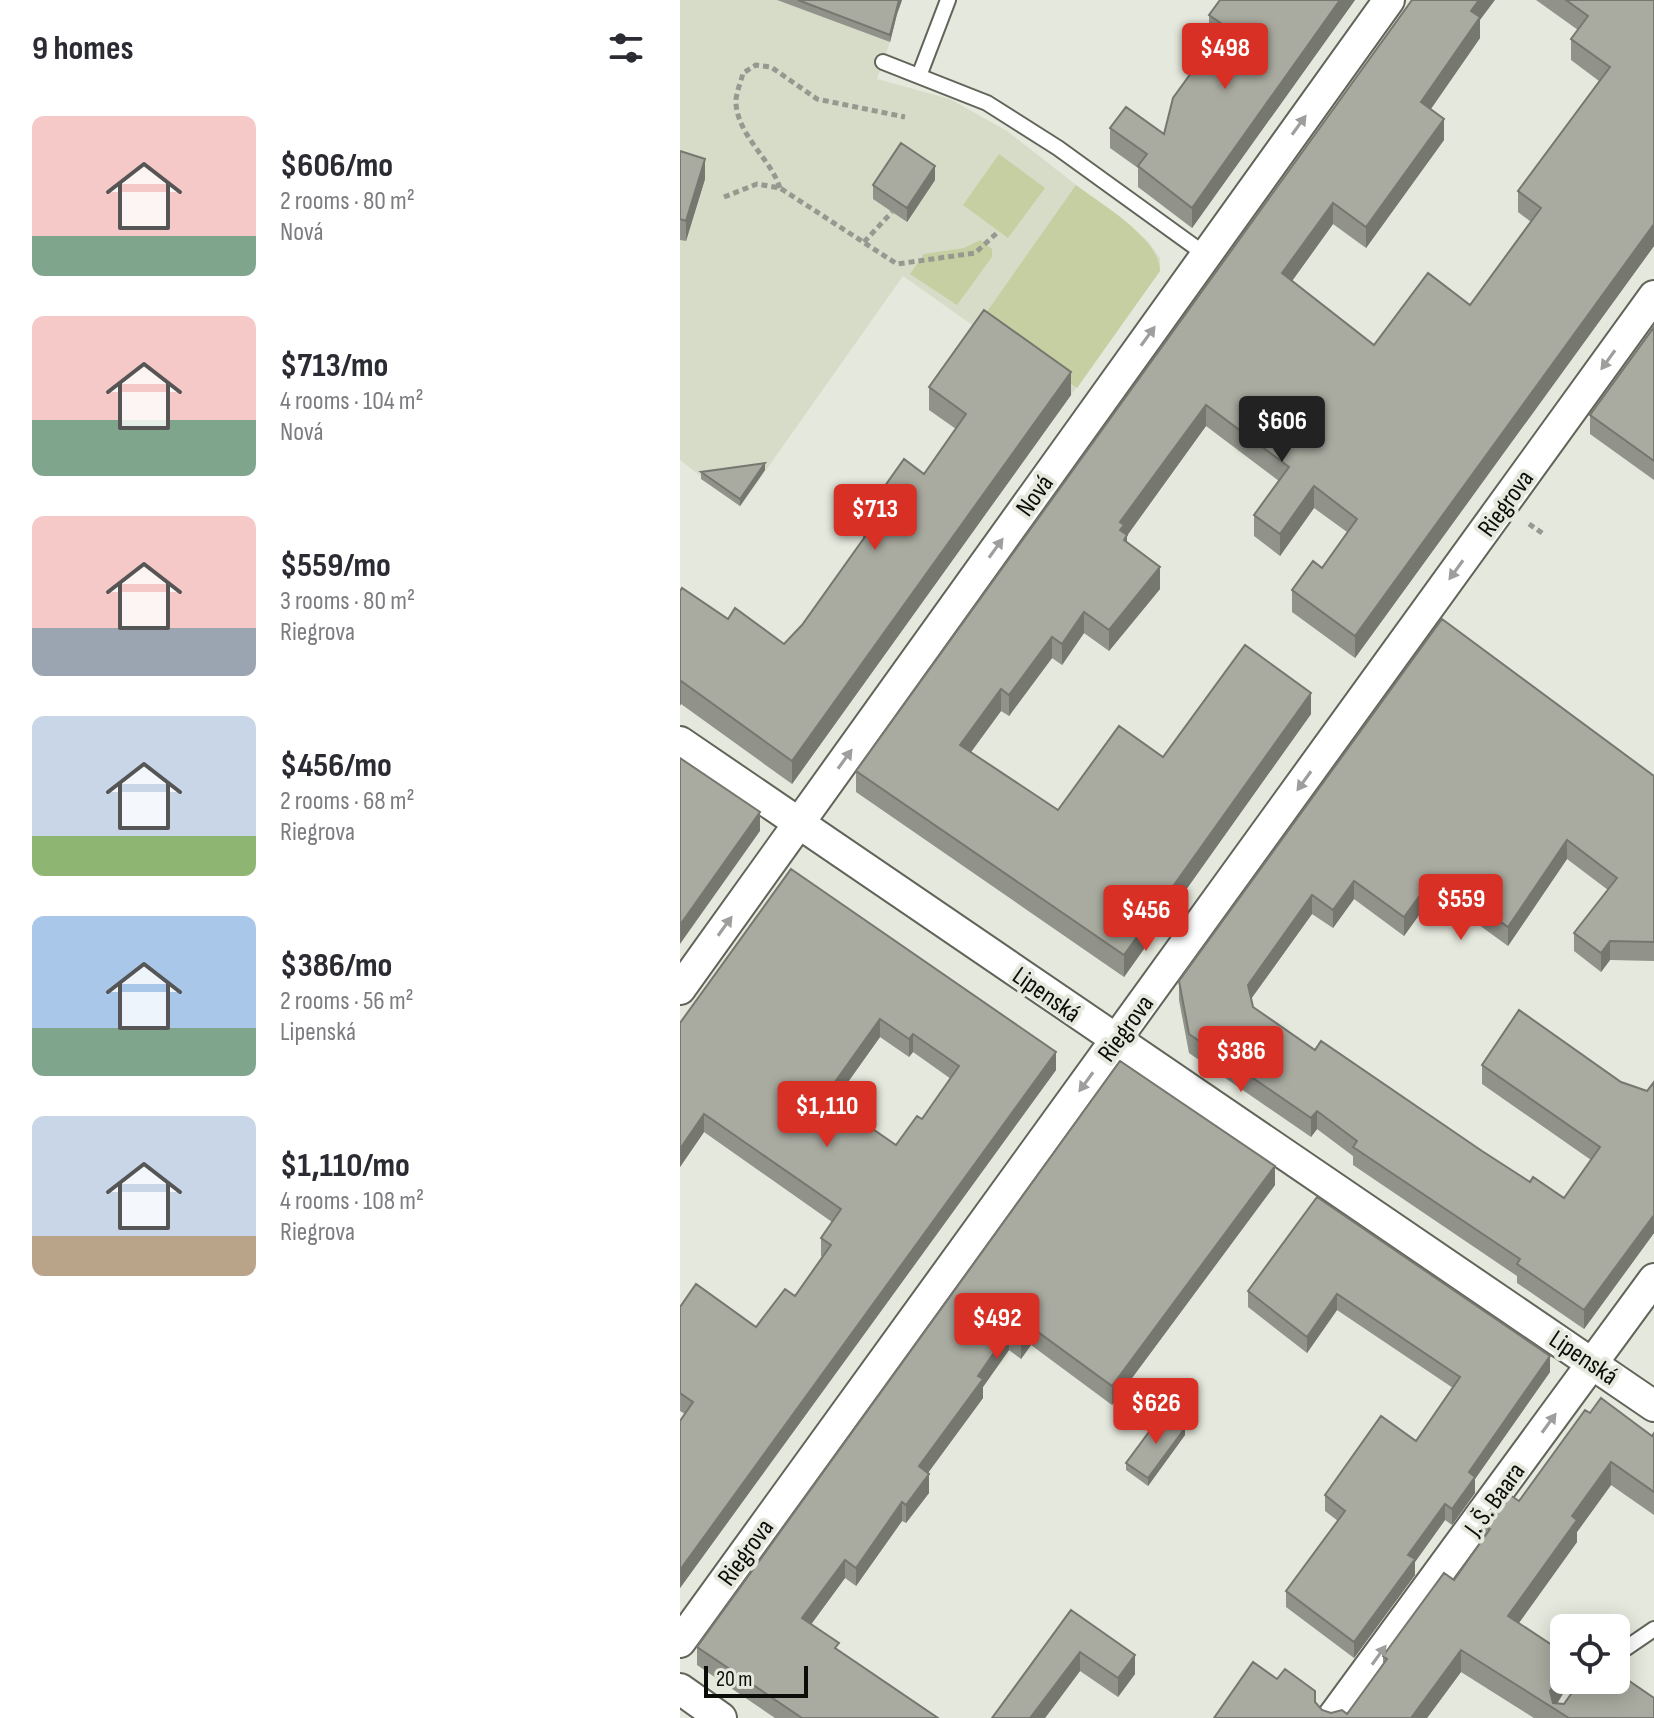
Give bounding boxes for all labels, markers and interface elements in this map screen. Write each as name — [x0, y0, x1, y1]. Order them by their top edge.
pin: $498 — [1178, 23, 1272, 91]
icon: filters — [604, 26, 648, 70]
text: 9 homes — [32, 28, 133, 69]
text: $498 — [1200, 33, 1250, 64]
one-way arrow — [1291, 114, 1307, 136]
text: $606/mo — [280, 145, 393, 186]
icon: home — [96, 148, 192, 244]
text: 2 rooms · 80 m² — [280, 186, 415, 217]
text: Nová — [280, 217, 324, 248]
one-way arrow — [1139, 326, 1155, 347]
text: $713/mo — [280, 345, 388, 386]
icon: home — [96, 348, 192, 444]
one-way arrow — [1601, 349, 1617, 370]
text: 4 rooms · 104 m² — [280, 386, 424, 417]
pin: $606 — [1235, 396, 1329, 464]
text: $606 — [1257, 406, 1307, 437]
text: Nová — [280, 417, 324, 448]
street label: Riegrova — [1472, 464, 1541, 543]
street label: Nová — [1010, 469, 1061, 523]
pin: $713 — [828, 484, 922, 552]
text: $713 — [852, 494, 898, 525]
one-way arrow — [988, 537, 1003, 558]
text: $559/mo — [280, 545, 391, 586]
icon: home — [96, 548, 192, 644]
one-way arrow — [1449, 560, 1464, 581]
text: 3 rooms · 80 m² — [280, 586, 415, 617]
text: Riegrova — [280, 617, 355, 648]
text: $456/mo — [280, 745, 392, 786]
icon: home — [96, 748, 192, 844]
one-way arrow — [837, 749, 852, 770]
one-way arrow — [1296, 771, 1312, 791]
text: 2 rooms · 68 m² — [280, 786, 415, 817]
text: Riegrova — [280, 817, 355, 848]
pin: $559 — [1414, 874, 1508, 942]
text: $559 — [1437, 884, 1485, 915]
pin: $456 — [1099, 885, 1193, 953]
text: $456 — [1121, 895, 1171, 926]
one-way arrow — [717, 915, 733, 936]
text: $386/mo — [280, 945, 392, 986]
icon: home — [96, 948, 192, 1044]
street label: Lipenská — [1006, 961, 1086, 1030]
text: 2 rooms · 56 m² — [280, 986, 414, 1017]
street label: Riegrova — [1092, 989, 1161, 1068]
text: Lipenská — [280, 1017, 356, 1048]
pin: $386 — [1194, 1026, 1288, 1094]
text: $386 — [1216, 1036, 1266, 1067]
one-way arrow — [1078, 1072, 1094, 1093]
pin: $1,110 — [762, 1081, 892, 1149]
text: $1,110 — [796, 1091, 858, 1122]
text: $1,110/mo — [280, 1145, 410, 1186]
icon: home — [96, 1148, 192, 1244]
text: 4 rooms · 108 m² — [280, 1186, 424, 1217]
text: Riegrova — [280, 1217, 355, 1248]
pin: $492 — [950, 1293, 1044, 1361]
text: $492 — [972, 1303, 1022, 1334]
street label: Lipenská — [1543, 1324, 1623, 1392]
pin: $626 — [1109, 1378, 1203, 1446]
text: $626 — [1131, 1388, 1181, 1419]
one-way arrow — [1541, 1413, 1557, 1434]
street label: J. Š. Baara — [1458, 1457, 1532, 1543]
street label: Riegrova — [712, 1513, 781, 1592]
map controls — [1550, 1614, 1630, 1694]
button: locate — [1550, 1614, 1630, 1694]
one-way arrow — [1370, 1645, 1386, 1665]
scale bar — [704, 1662, 808, 1698]
text: 20 m — [716, 1666, 753, 1693]

